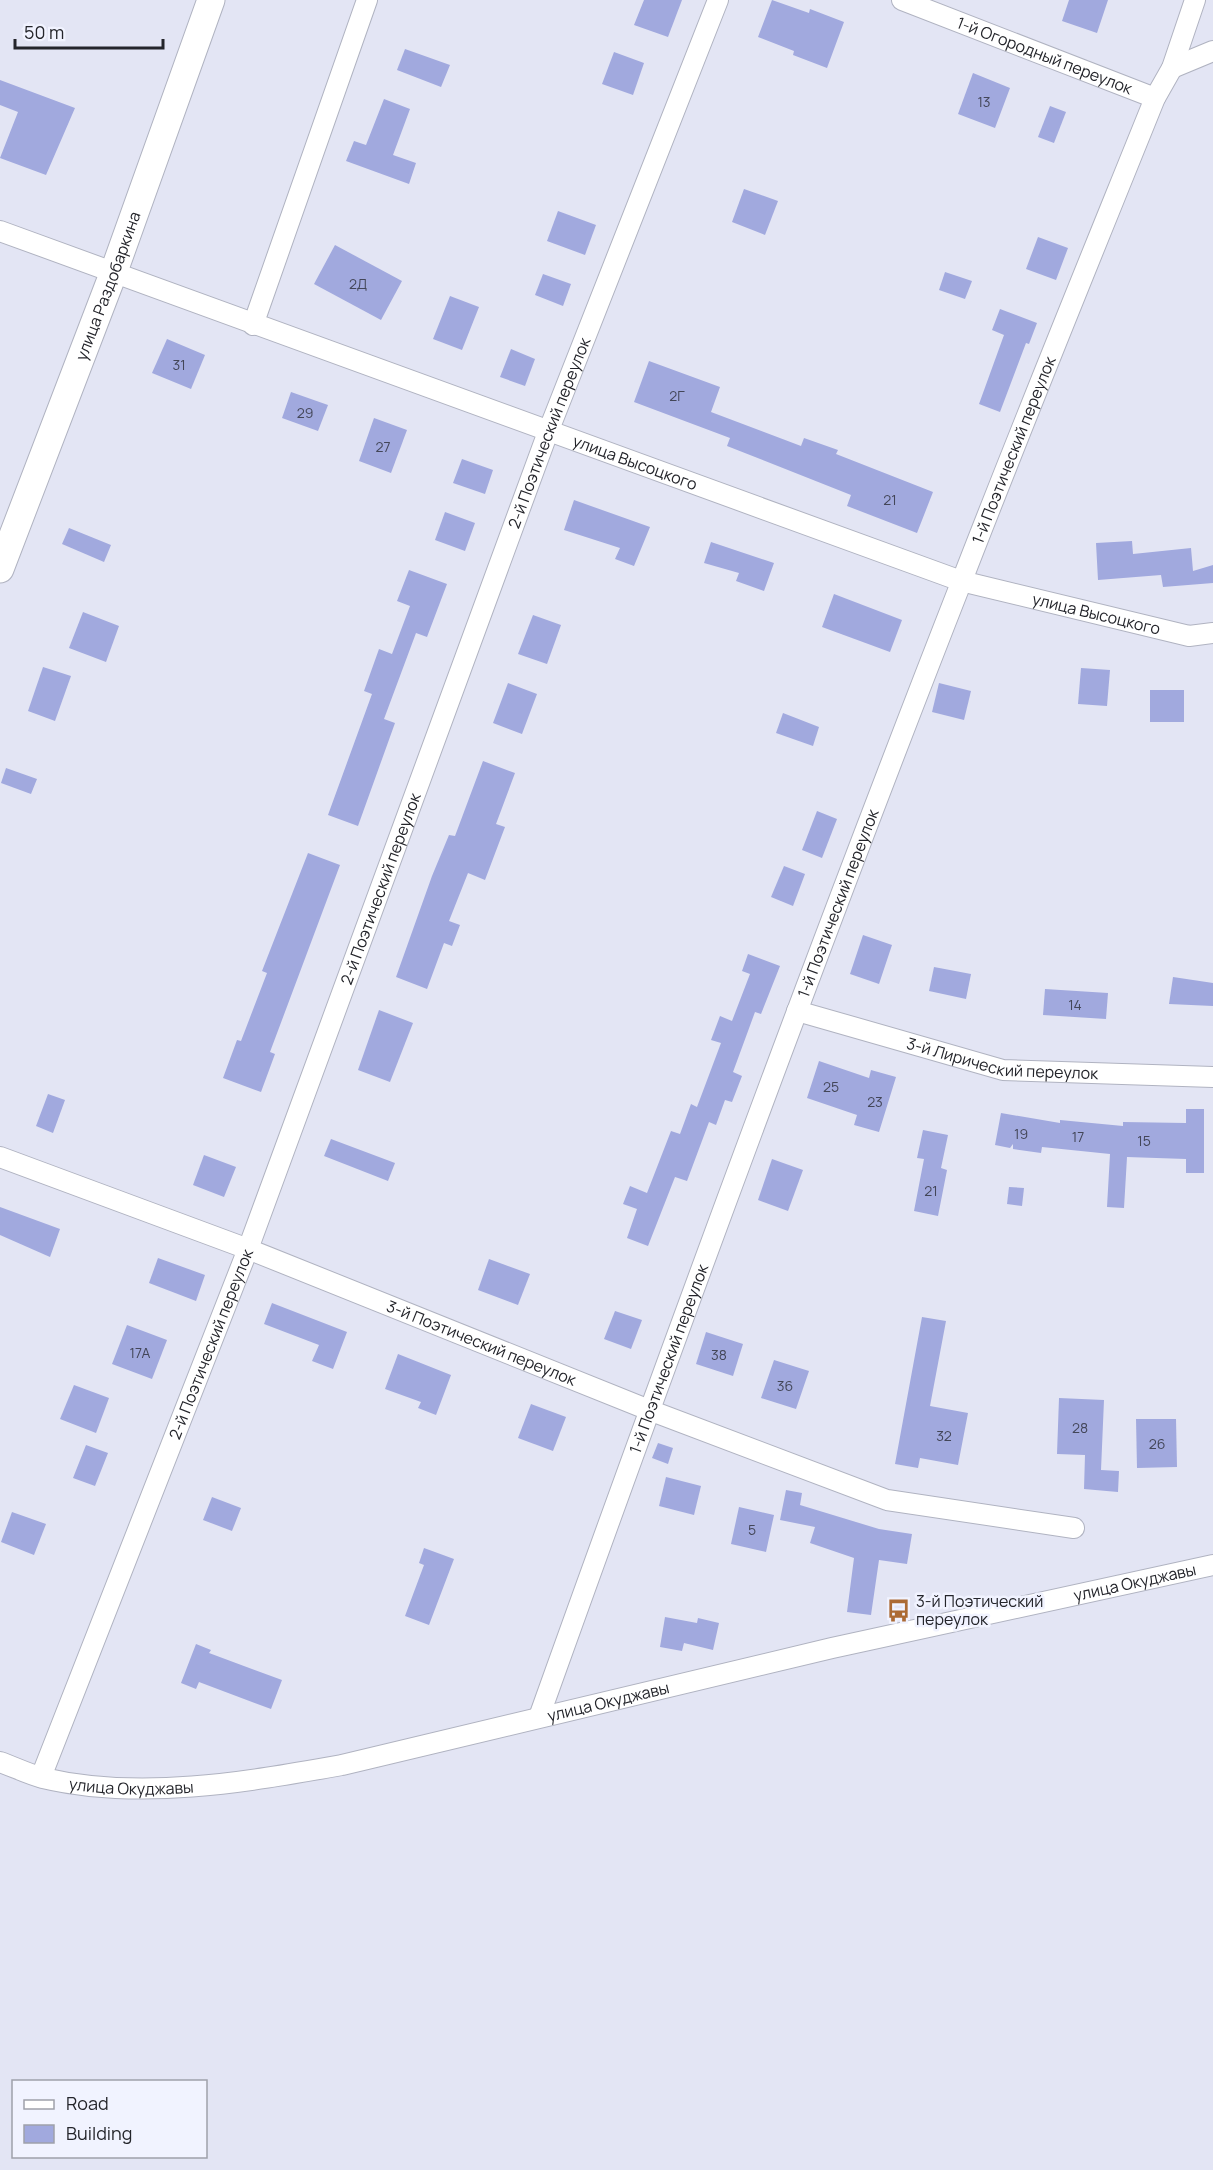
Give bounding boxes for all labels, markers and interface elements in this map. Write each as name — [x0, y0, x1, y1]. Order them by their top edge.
street label: 1-й Огородный переулок — [954, 11, 1137, 100]
scale bar — [15, 12, 164, 50]
text: 50 m — [24, 20, 64, 44]
house number: 13 — [977, 92, 991, 111]
street label: улица Раздобаркина — [70, 208, 145, 363]
house number: 2Д — [349, 274, 367, 293]
street label: 2-й Поэтический переулок — [503, 333, 596, 531]
street label: 1-й Поэтический переулок — [966, 352, 1061, 547]
house number: 31 — [172, 355, 186, 374]
house number: 2Г — [669, 386, 685, 405]
house number: 29 — [297, 403, 313, 422]
street label: улица Высоцкого — [570, 430, 700, 495]
house number: 27 — [375, 437, 391, 456]
house number: 21 — [883, 490, 897, 509]
street label: улица Высоцкого — [1030, 588, 1163, 640]
street label: 2-й Поэтический переулок — [335, 789, 426, 988]
street label: 1-й Поэтический переулок — [792, 805, 884, 1000]
house number: 14 — [1068, 995, 1082, 1014]
street label: 3-й Лирический переулок — [904, 1032, 1100, 1084]
house number: 25 — [823, 1077, 839, 1096]
house number: 23 — [867, 1092, 883, 1111]
house number: 19 — [1014, 1124, 1028, 1143]
house number: 17 — [1072, 1127, 1084, 1146]
house number: 15 — [1137, 1131, 1151, 1150]
house number: 21 — [924, 1181, 938, 1200]
street label: 2-й Поэтический переулок — [163, 1245, 258, 1442]
street label: 1-й Поэтический переулок — [624, 1260, 714, 1456]
street label: 3-й Поэтический переулок — [383, 1295, 580, 1391]
house number: 17А — [130, 1343, 151, 1362]
house number: 38 — [711, 1345, 727, 1364]
house number: 36 — [777, 1376, 793, 1395]
house number: 28 — [1072, 1418, 1088, 1437]
house number: 32 — [936, 1426, 952, 1445]
house number: 26 — [1149, 1434, 1165, 1453]
house number: 5 — [748, 1520, 756, 1539]
street label: улица Окуджавы — [1072, 1558, 1198, 1606]
place label: 3-й Поэтический переулок — [916, 1590, 1043, 1630]
bus stop icon: 3-й Поэтический переулок — [885, 1597, 911, 1623]
street label: улица Окуджавы — [545, 1676, 671, 1727]
street label: улица Окуджавы — [68, 1772, 194, 1800]
legend — [12, 2080, 207, 2158]
text: Road — [66, 2091, 109, 2115]
text: Building — [66, 2121, 132, 2145]

